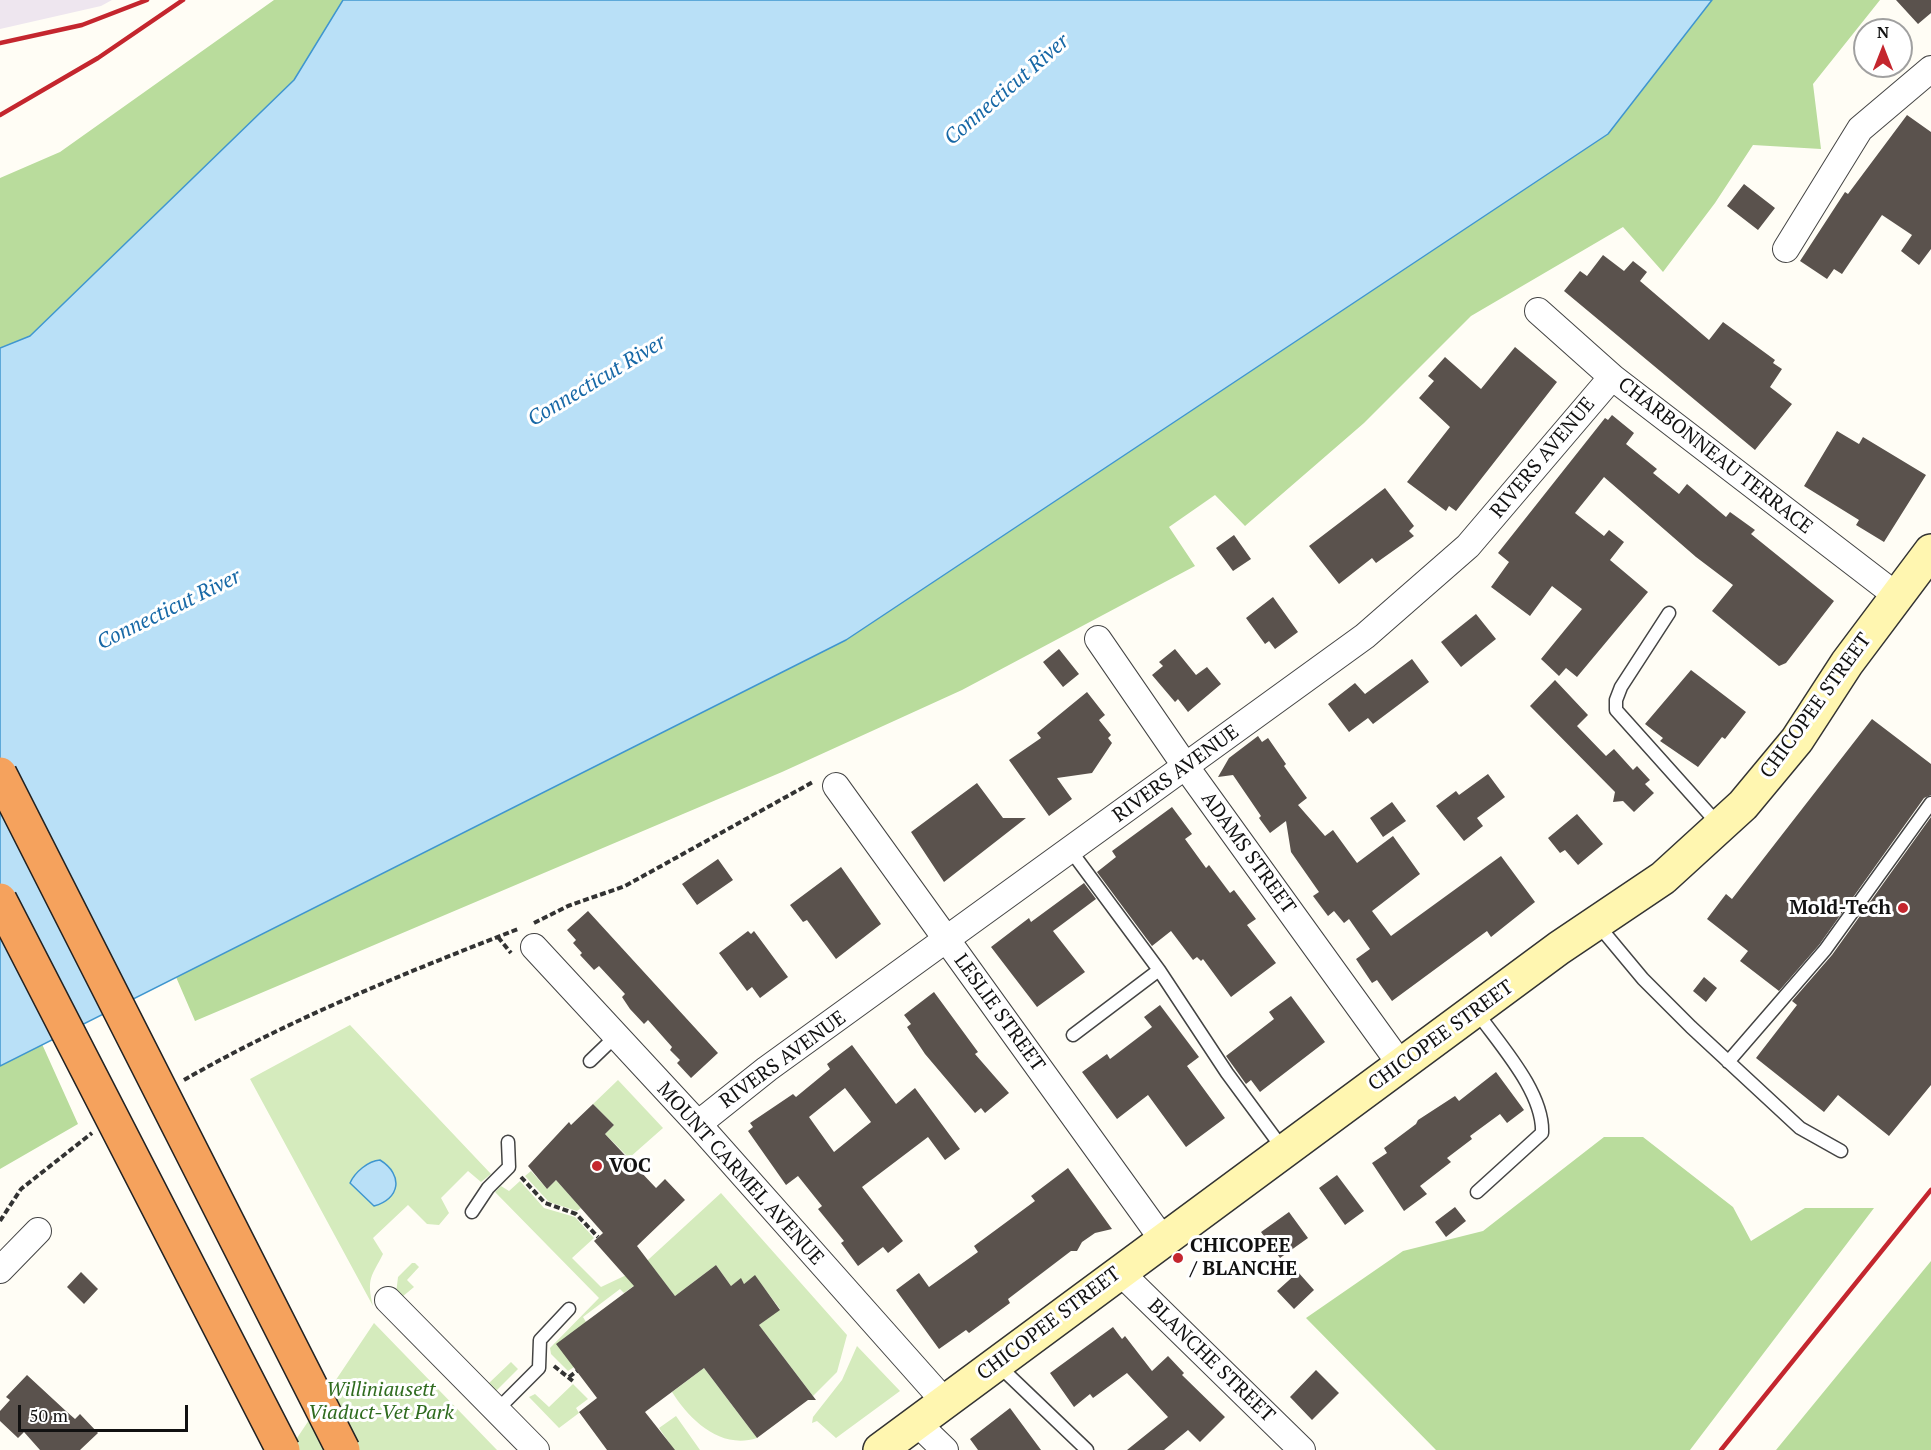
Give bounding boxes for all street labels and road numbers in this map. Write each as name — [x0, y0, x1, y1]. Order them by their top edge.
street label: CHARBONNEAU TERRACE — [1613, 373, 1817, 539]
street label: RIVERS AVENUE — [1486, 393, 1600, 523]
street label: CHICOPEE STREET — [1755, 629, 1877, 783]
street label: RIVERS AVENUE — [1108, 720, 1244, 828]
street label: ADAMS STREET — [1196, 787, 1300, 919]
street label: LESLIE STREET — [948, 950, 1050, 1076]
street label: CHICOPEE STREET — [1364, 975, 1518, 1097]
street label: RIVERS AVENUE — [715, 1006, 851, 1114]
street label: MOUNT CARMEL AVENUE — [652, 1078, 828, 1270]
street label: CHICOPEE STREET — [973, 1262, 1125, 1386]
street label: BLANCHE STREET — [1143, 1294, 1279, 1428]

